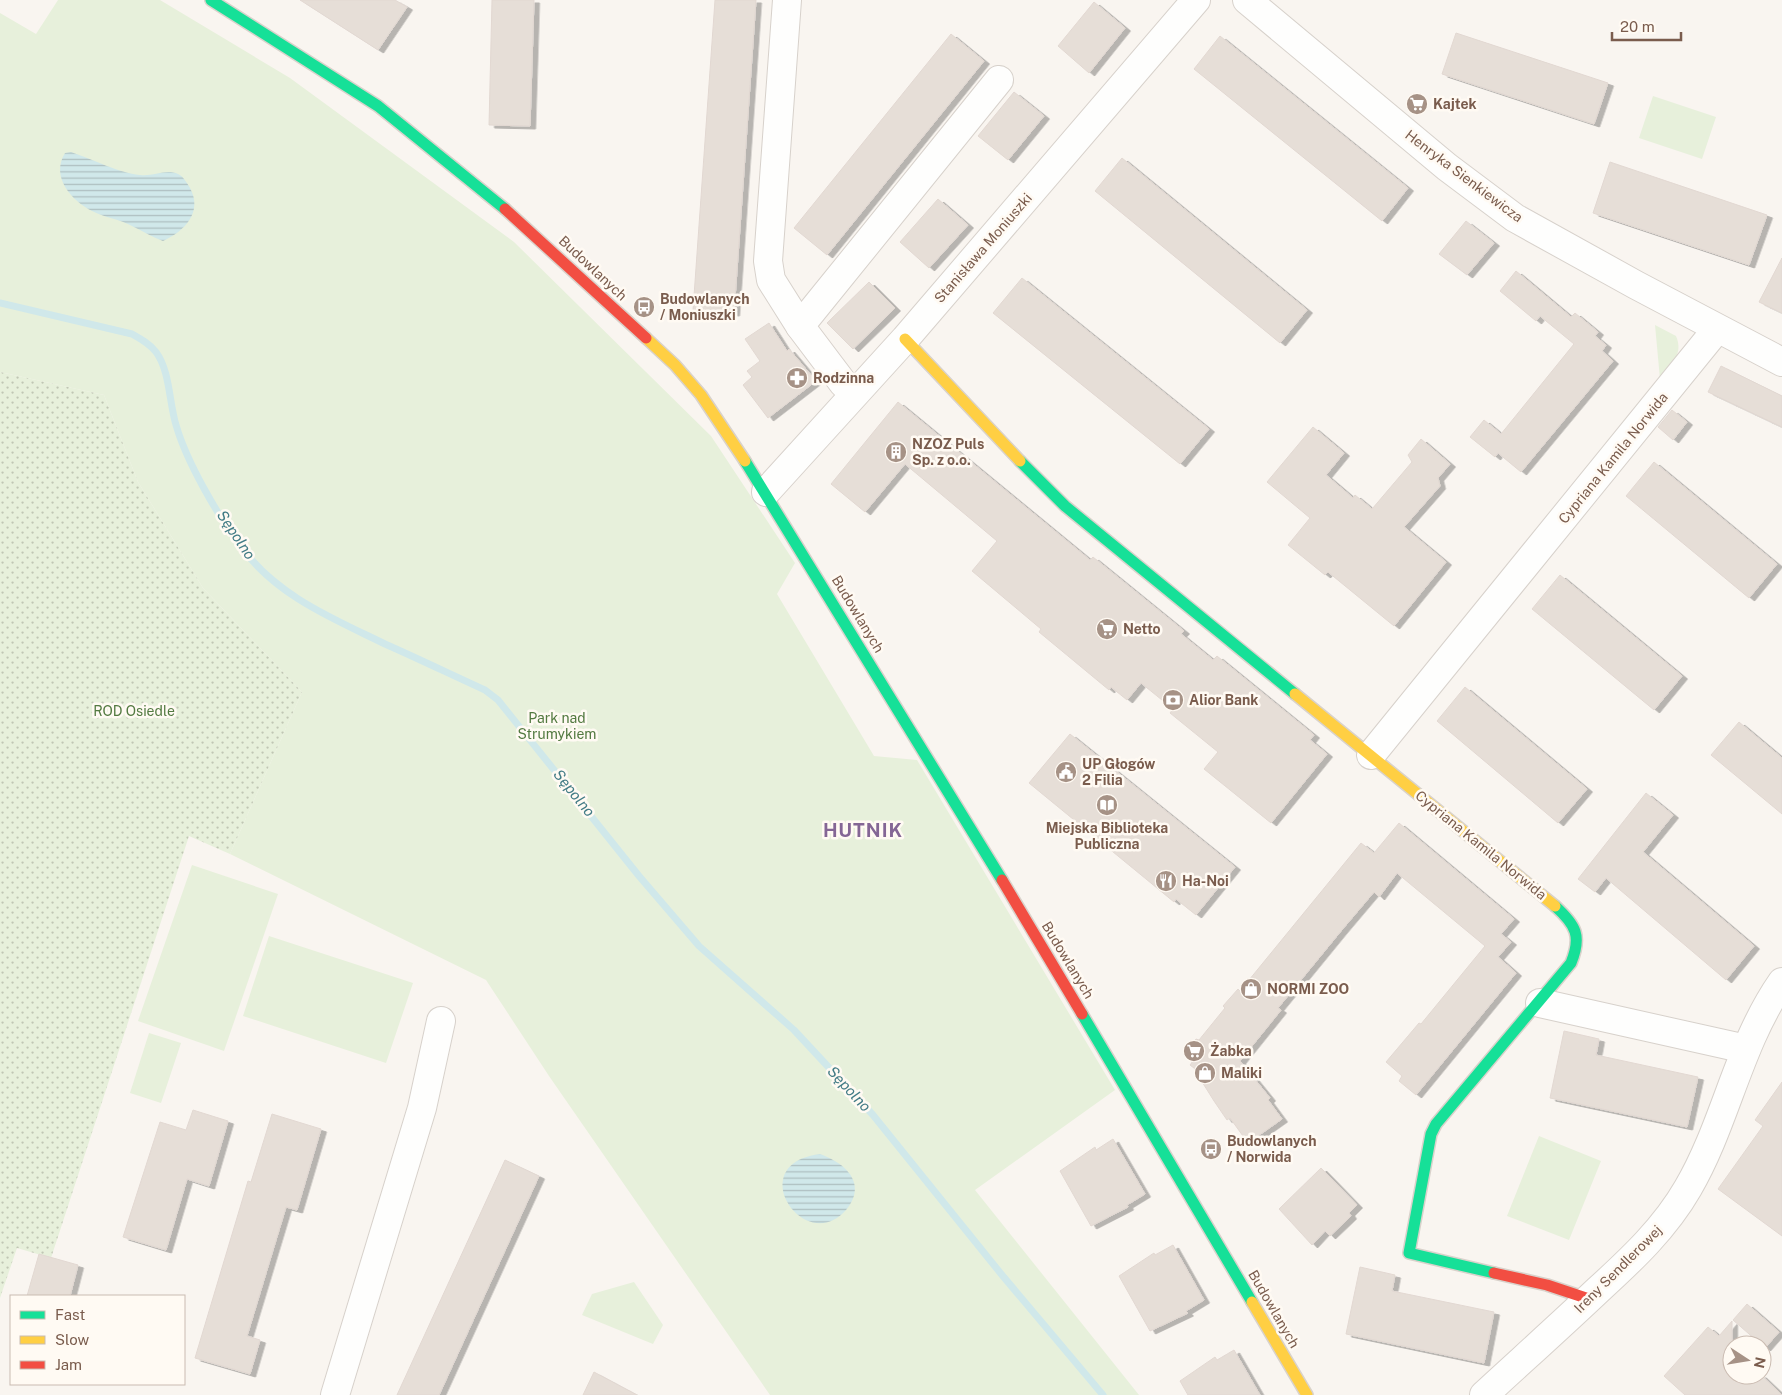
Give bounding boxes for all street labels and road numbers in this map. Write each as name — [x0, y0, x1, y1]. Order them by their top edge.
street label: Henryka Sienkiewicza — [1402, 127, 1526, 225]
street label: Stanisława Moniuszki — [931, 190, 1035, 306]
street label: Budowlanych — [556, 232, 630, 304]
street label: Cypriana Kamila Norwida — [1555, 389, 1671, 527]
street label: Budowlanych — [829, 572, 887, 656]
street label: Cypriana Kamila Norwida — [1412, 787, 1550, 903]
street label: Budowlanych — [1039, 918, 1097, 1002]
street label: Ireny Sendlerowej — [1571, 1222, 1665, 1316]
street label: Budowlanych — [1245, 1267, 1303, 1351]

